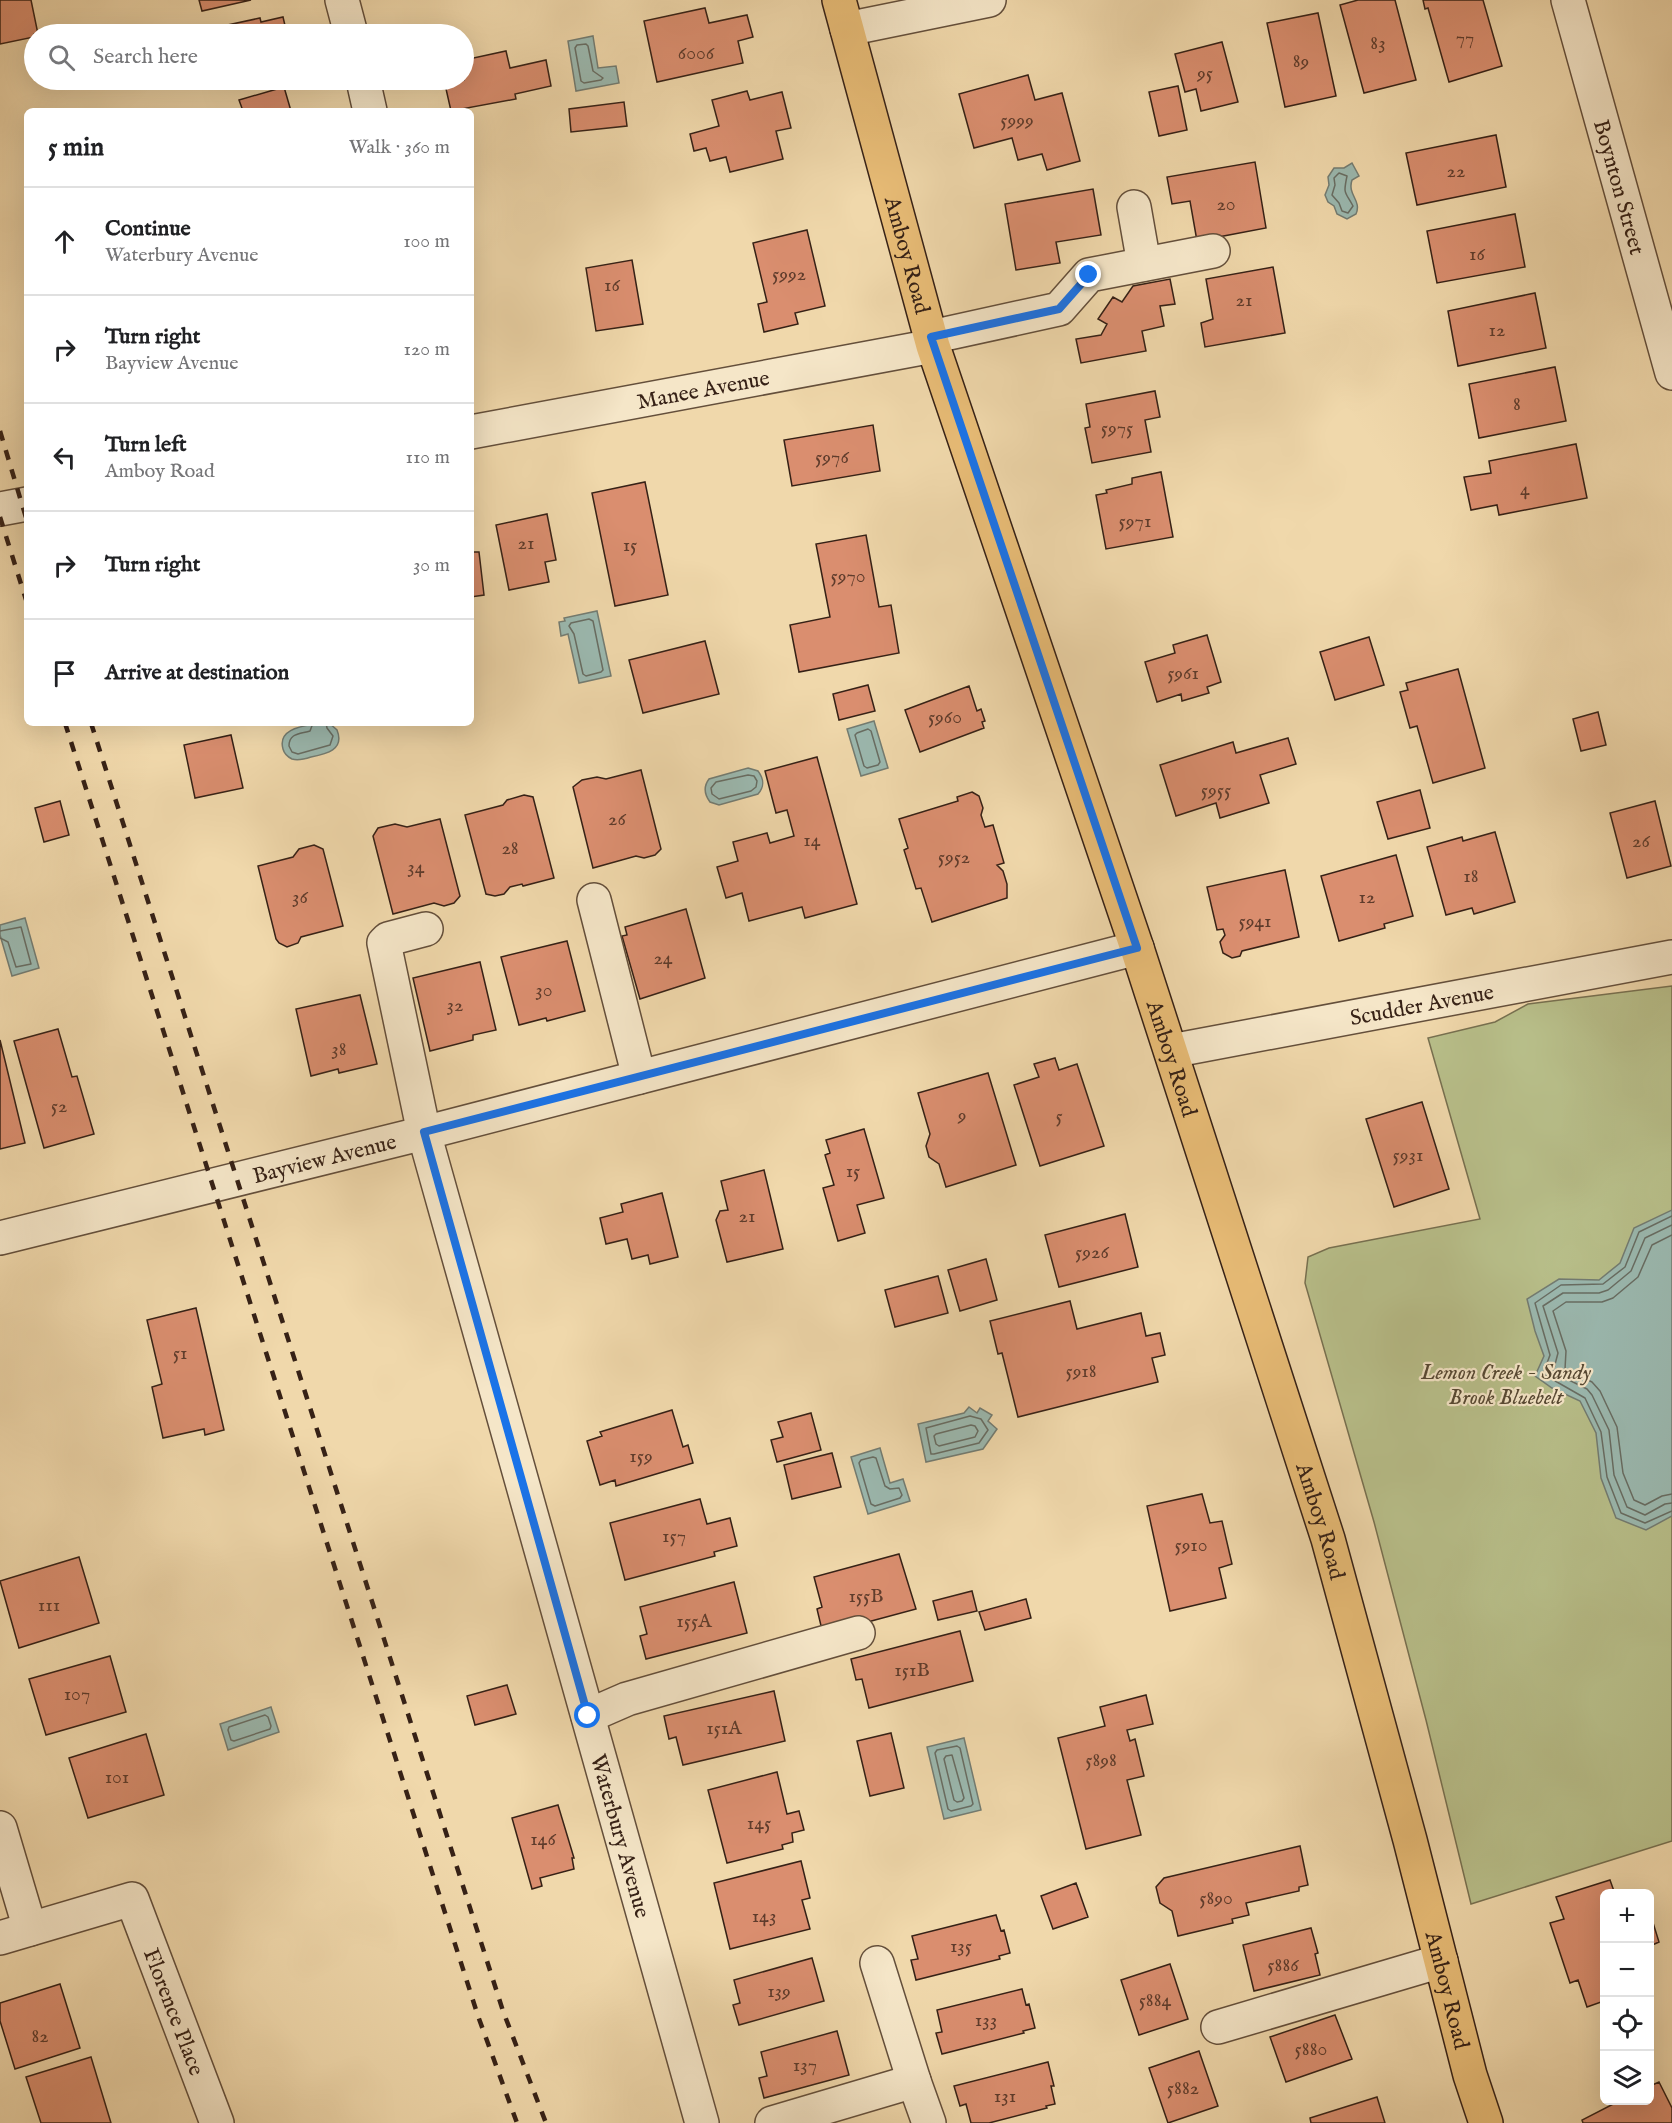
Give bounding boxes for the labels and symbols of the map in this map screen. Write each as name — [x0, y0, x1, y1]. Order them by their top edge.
house number: 77 — [1456, 26, 1474, 51]
house number: 83 — [1370, 31, 1386, 56]
house number: 6006 — [678, 41, 715, 66]
house number: 89 — [1293, 49, 1309, 74]
house number: 95 — [1196, 61, 1213, 86]
house number: 5999 — [1000, 108, 1034, 133]
street label: Boynton Street — [1586, 117, 1650, 259]
house number: 22 — [1447, 159, 1465, 184]
street label: Amboy Road — [877, 192, 936, 317]
house number: 20 — [1216, 192, 1236, 217]
house number: 16 — [1469, 242, 1486, 267]
route end — [1075, 261, 1101, 287]
house number: 5992 — [772, 262, 806, 287]
house number: 16 — [604, 273, 621, 298]
house number: 21 — [1236, 288, 1252, 313]
house number: 12 — [1489, 318, 1505, 343]
street label: Manee Avenue — [635, 365, 772, 417]
house number: 8 — [1513, 392, 1521, 417]
house number: 5975 — [1101, 416, 1133, 441]
house number: 5976 — [815, 445, 849, 470]
house number: 4 — [1520, 477, 1530, 502]
house number: 5971 — [1119, 509, 1151, 534]
house number: 21 — [518, 531, 534, 556]
house number: 15 — [623, 533, 637, 558]
house number: 5970 — [830, 564, 866, 589]
house number: 5961 — [1167, 661, 1199, 686]
house number: 5960 — [928, 705, 962, 730]
house number: 5955 — [1201, 778, 1231, 803]
house number: 26 — [608, 807, 626, 832]
house number: 14 — [803, 828, 821, 853]
house number: 26 — [1632, 829, 1650, 854]
house number: 28 — [501, 836, 519, 861]
house number: 5952 — [938, 845, 970, 870]
house number: 34 — [407, 855, 425, 880]
house number: 18 — [1463, 864, 1479, 889]
house number: 36 — [292, 885, 309, 910]
house number: 12 — [1359, 885, 1375, 910]
house number: 5941 — [1238, 909, 1272, 934]
house number: 24 — [653, 946, 673, 971]
house number: 30 — [535, 978, 553, 1003]
street label: Scudder Avenue — [1348, 979, 1496, 1033]
house number: 32 — [447, 993, 463, 1018]
street label: Amboy Road — [1139, 996, 1203, 1121]
house number: 38 — [331, 1037, 347, 1062]
house number: 52 — [51, 1094, 67, 1119]
house number: 9 — [957, 1103, 966, 1128]
house number: 5 — [1055, 1104, 1063, 1129]
street label: Bayview Avenue — [250, 1128, 399, 1191]
house number: 5931 — [1393, 1143, 1423, 1168]
house number: 15 — [846, 1159, 860, 1184]
house number: 21 — [739, 1204, 755, 1229]
house number: 5926 — [1075, 1240, 1109, 1265]
house number: 51 — [173, 1341, 187, 1366]
house number: 5918 — [1065, 1359, 1097, 1384]
park label: Lemon Creek - Sandy Brook Bluebelt — [1420, 1359, 1592, 1412]
house number: 159 — [629, 1444, 653, 1469]
street label: Amboy Road — [1288, 1459, 1350, 1583]
house number: 157 — [662, 1524, 686, 1549]
house number: 5910 — [1174, 1533, 1208, 1558]
house number: 155B — [848, 1584, 884, 1609]
house number: 111 — [38, 1593, 60, 1618]
house number: 155A — [676, 1609, 712, 1634]
house number: 151B — [894, 1658, 930, 1683]
house number: 107 — [64, 1682, 90, 1707]
route start — [574, 1702, 600, 1728]
house number: 151A — [706, 1716, 742, 1741]
house number: 5898 — [1085, 1748, 1117, 1773]
street label: Waterbury Avenue — [583, 1751, 656, 1921]
house number: 101 — [105, 1765, 129, 1790]
house number: 145 — [747, 1811, 771, 1836]
house number: 146 — [530, 1827, 556, 1852]
house number: 5890 — [1199, 1886, 1233, 1911]
house number: 143 — [752, 1904, 776, 1929]
street label: Amboy Road — [1418, 1928, 1475, 2053]
house number: 135 — [950, 1934, 972, 1959]
street label: Florence Place — [136, 1945, 210, 2080]
house number: 5886 — [1267, 1953, 1299, 1978]
house number: 139 — [767, 1979, 791, 2004]
house number: 5884 — [1139, 1988, 1172, 2013]
house number: 133 — [975, 2008, 997, 2033]
house number: 82 — [31, 2024, 49, 2049]
house number: 5880 — [1295, 2037, 1327, 2062]
house number: 137 — [793, 2053, 817, 2078]
house number: 5882 — [1167, 2076, 1199, 2101]
house number: 131 — [994, 2084, 1016, 2109]

